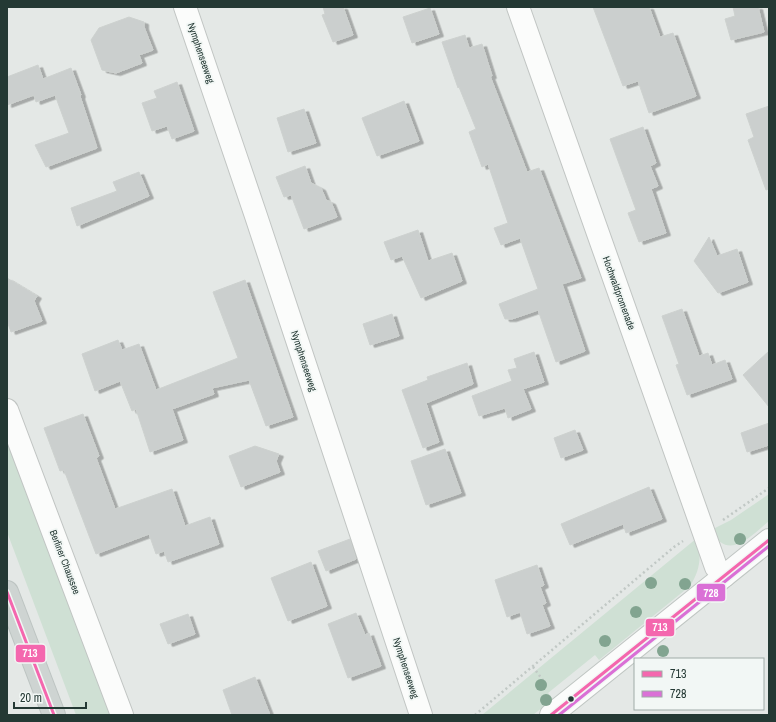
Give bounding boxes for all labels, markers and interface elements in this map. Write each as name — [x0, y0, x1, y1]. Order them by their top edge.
street label: Nymphenseeweg — [185, 21, 218, 85]
street label: Hochwaldpromenade — [600, 254, 639, 332]
street label: Nymphenseeweg — [288, 329, 320, 394]
street label: Berliner Chaussee — [47, 528, 83, 596]
line badge: 728 — [696, 583, 726, 602]
text: 728 — [703, 586, 719, 600]
line badge: 713 — [645, 618, 675, 637]
text: 713 — [652, 620, 668, 634]
street label: Nymphenseeweg — [390, 636, 422, 701]
line badge: 713 — [15, 644, 46, 663]
text: 713 — [22, 646, 38, 660]
legend — [634, 658, 764, 710]
text: 713 — [670, 666, 686, 682]
scale bar — [14, 684, 86, 710]
text: 728 — [670, 686, 686, 702]
text: 20 m — [20, 690, 42, 706]
unlabelled marker — [566, 694, 576, 704]

